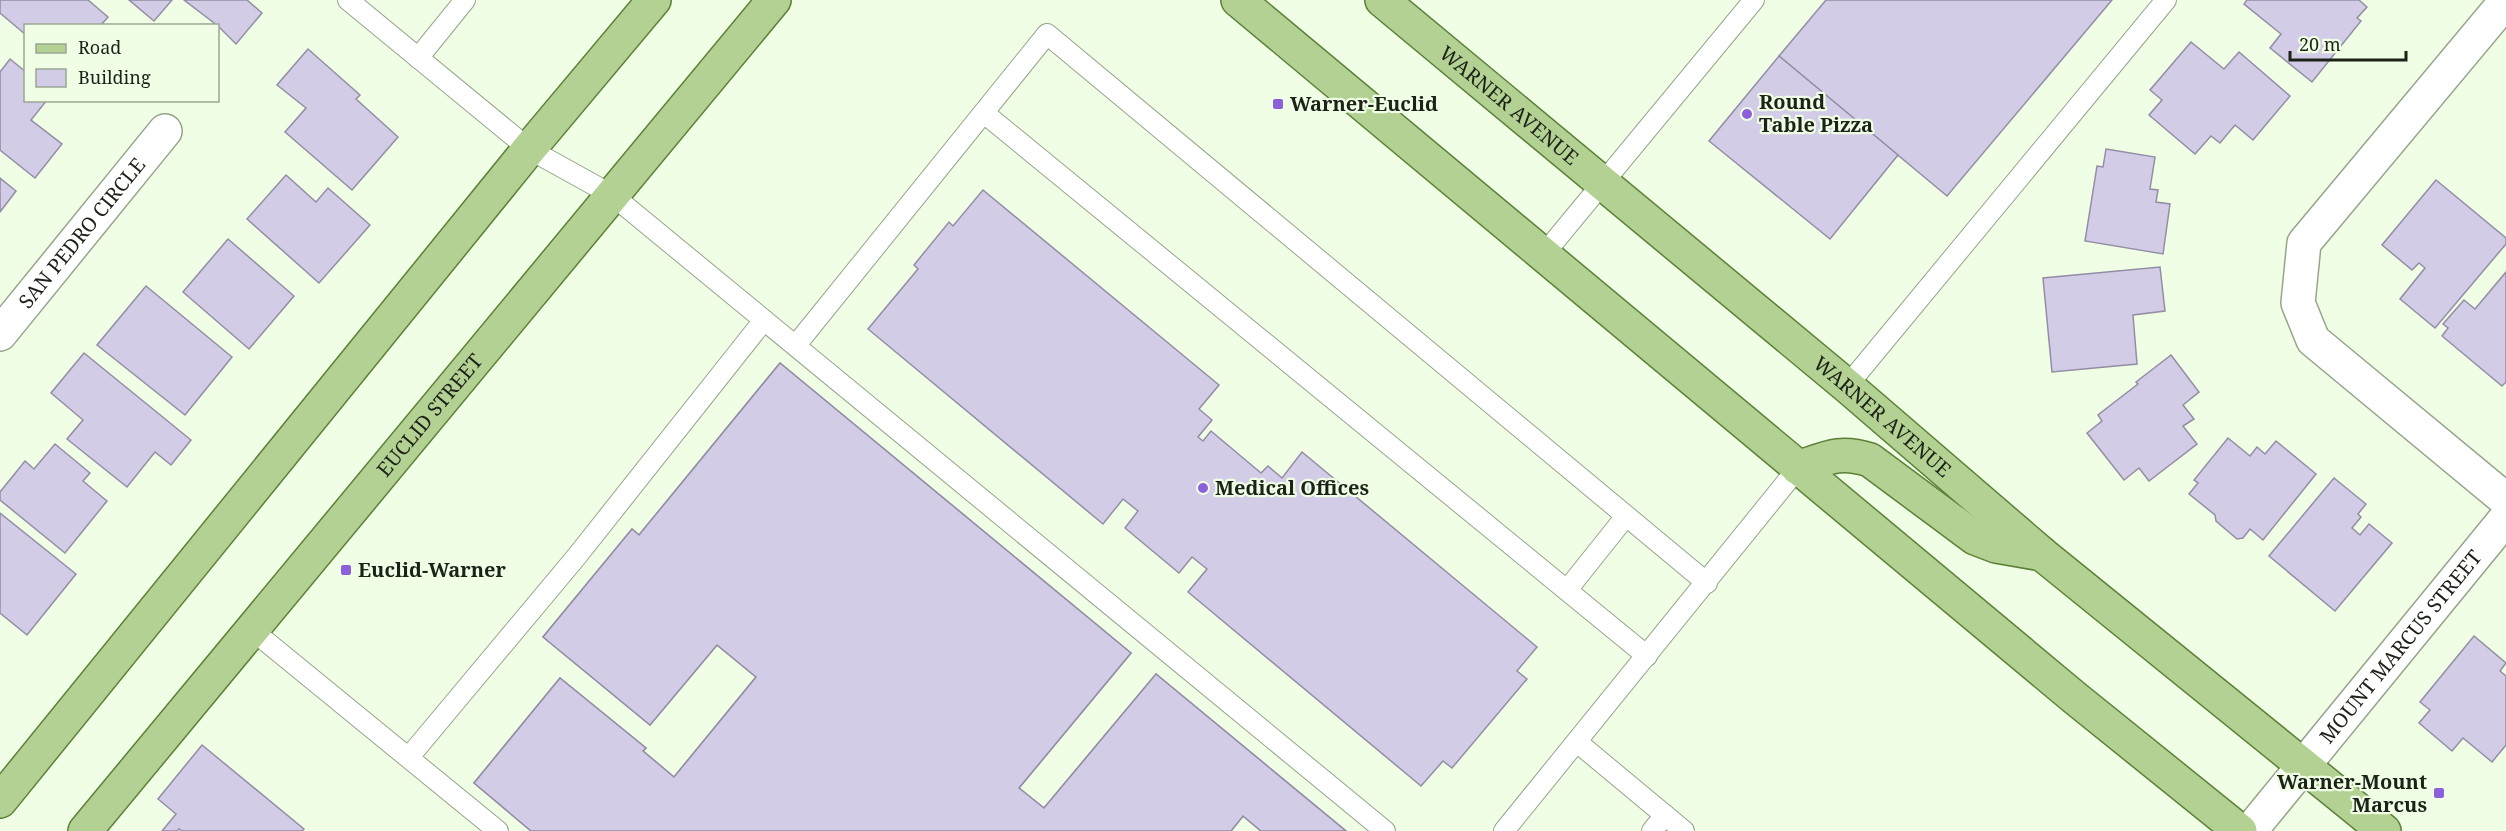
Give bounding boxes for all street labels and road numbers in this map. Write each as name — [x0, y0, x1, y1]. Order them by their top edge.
street label: WARNER AVENUE — [1434, 39, 1585, 171]
street label: SAN PEDRO CIRCLE — [12, 152, 151, 314]
street label: EUCLID STREET — [370, 348, 488, 482]
street label: WARNER AVENUE — [1808, 350, 1957, 483]
street label: MOUNT MARCUS STREET — [2313, 544, 2487, 749]

